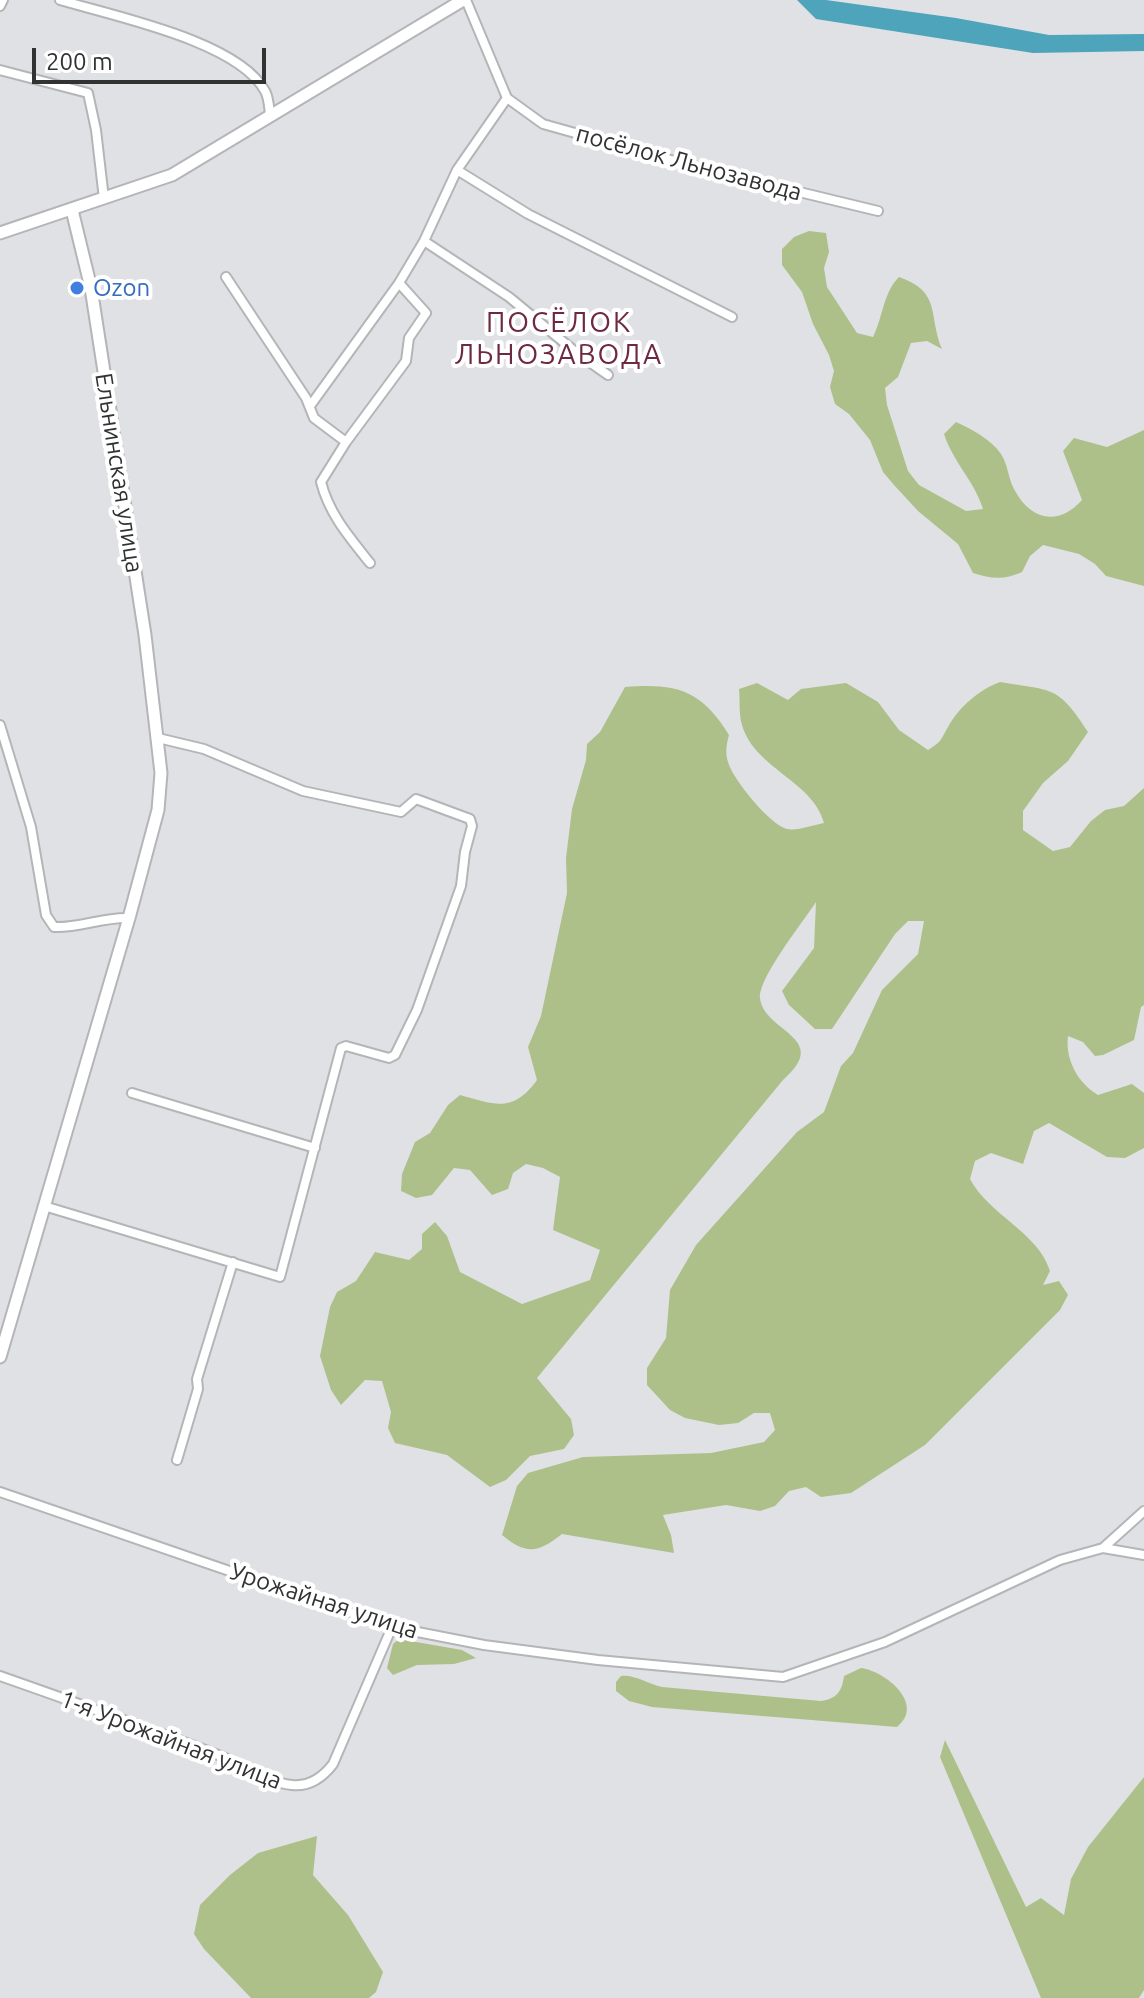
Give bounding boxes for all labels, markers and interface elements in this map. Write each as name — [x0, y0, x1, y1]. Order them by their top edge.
scale bar — [36, 32, 270, 82]
text: 200 m — [46, 48, 113, 75]
street label: посёлок Льнозавода — [573, 119, 805, 207]
place label: Ozon — [93, 274, 150, 302]
marker: Ozon — [68, 279, 86, 297]
district label: ПОСЁЛОК ЛЬНОЗАВОДА — [455, 306, 663, 372]
street label: Ельнинская улица — [89, 371, 149, 575]
street label: Урожайная улица — [226, 1557, 422, 1645]
street label: 1-я Урожайная улица — [56, 1684, 286, 1796]

